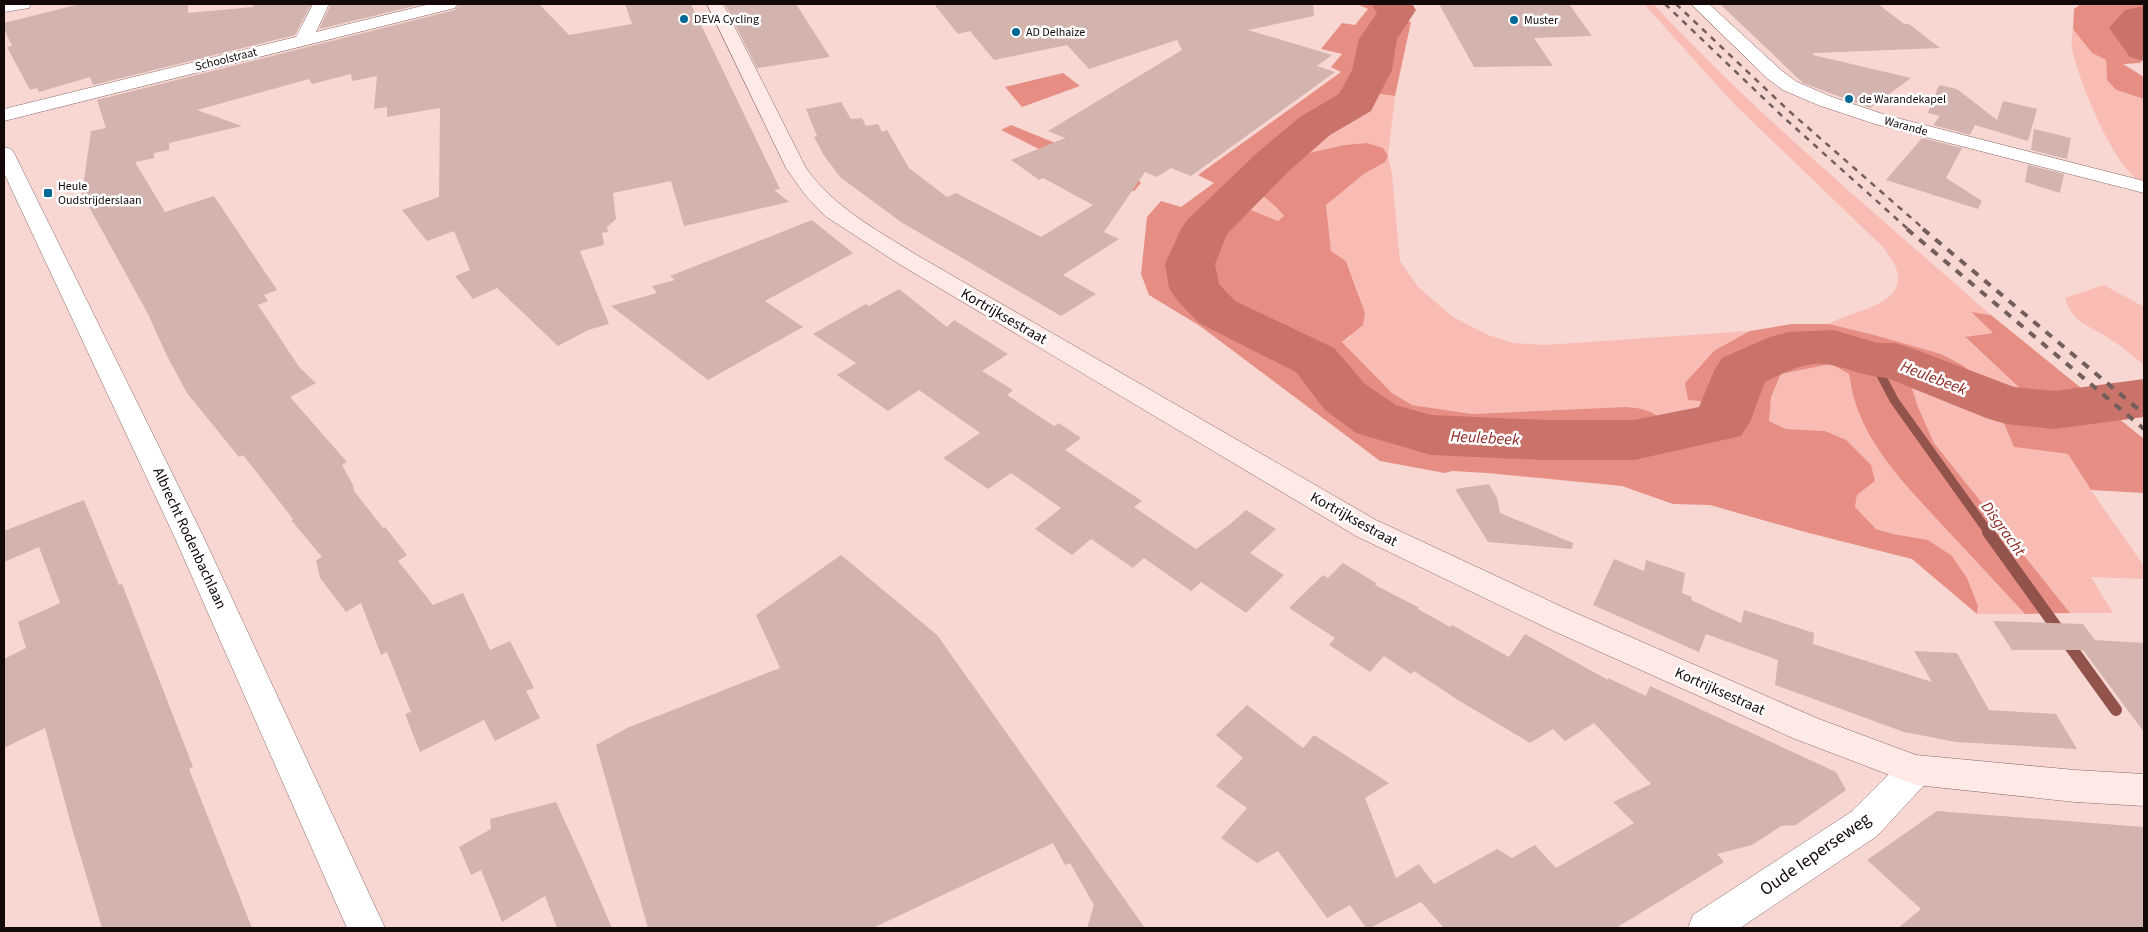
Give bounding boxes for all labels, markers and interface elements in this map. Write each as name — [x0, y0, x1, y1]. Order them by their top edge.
place label: DEVA Cycling — [694, 11, 759, 28]
place label: Muster — [1524, 12, 1559, 29]
marker: DEVA Cycling — [678, 13, 690, 25]
marker: Muster — [1508, 14, 1520, 26]
place label: AD Delhaize — [1026, 24, 1085, 41]
marker: AD Delhaize — [1010, 26, 1022, 38]
street label: Schoolstraat — [193, 44, 259, 75]
place label: de Warandekapel — [1859, 91, 1946, 108]
marker: de Warandekapel — [1843, 93, 1855, 105]
street label: Warande — [1882, 113, 1930, 140]
place label: Heule Oudstrijderslaan — [58, 178, 142, 209]
marker: Heule Oudstrijderslaan — [42, 187, 54, 199]
street label: Kortrijksestraat — [957, 283, 1051, 350]
water label: Heulebeek — [1897, 355, 1970, 401]
water label: Heulebeek — [1450, 425, 1520, 451]
street label: Albrecht Rodenbachlaan — [147, 464, 232, 612]
street label: Kortrijksestraat — [1306, 487, 1401, 552]
water label: Disgracht — [1976, 497, 2031, 561]
street label: Kortrijksestraat — [1671, 662, 1768, 721]
street label: Oude Ieperseweg — [1755, 807, 1876, 902]

